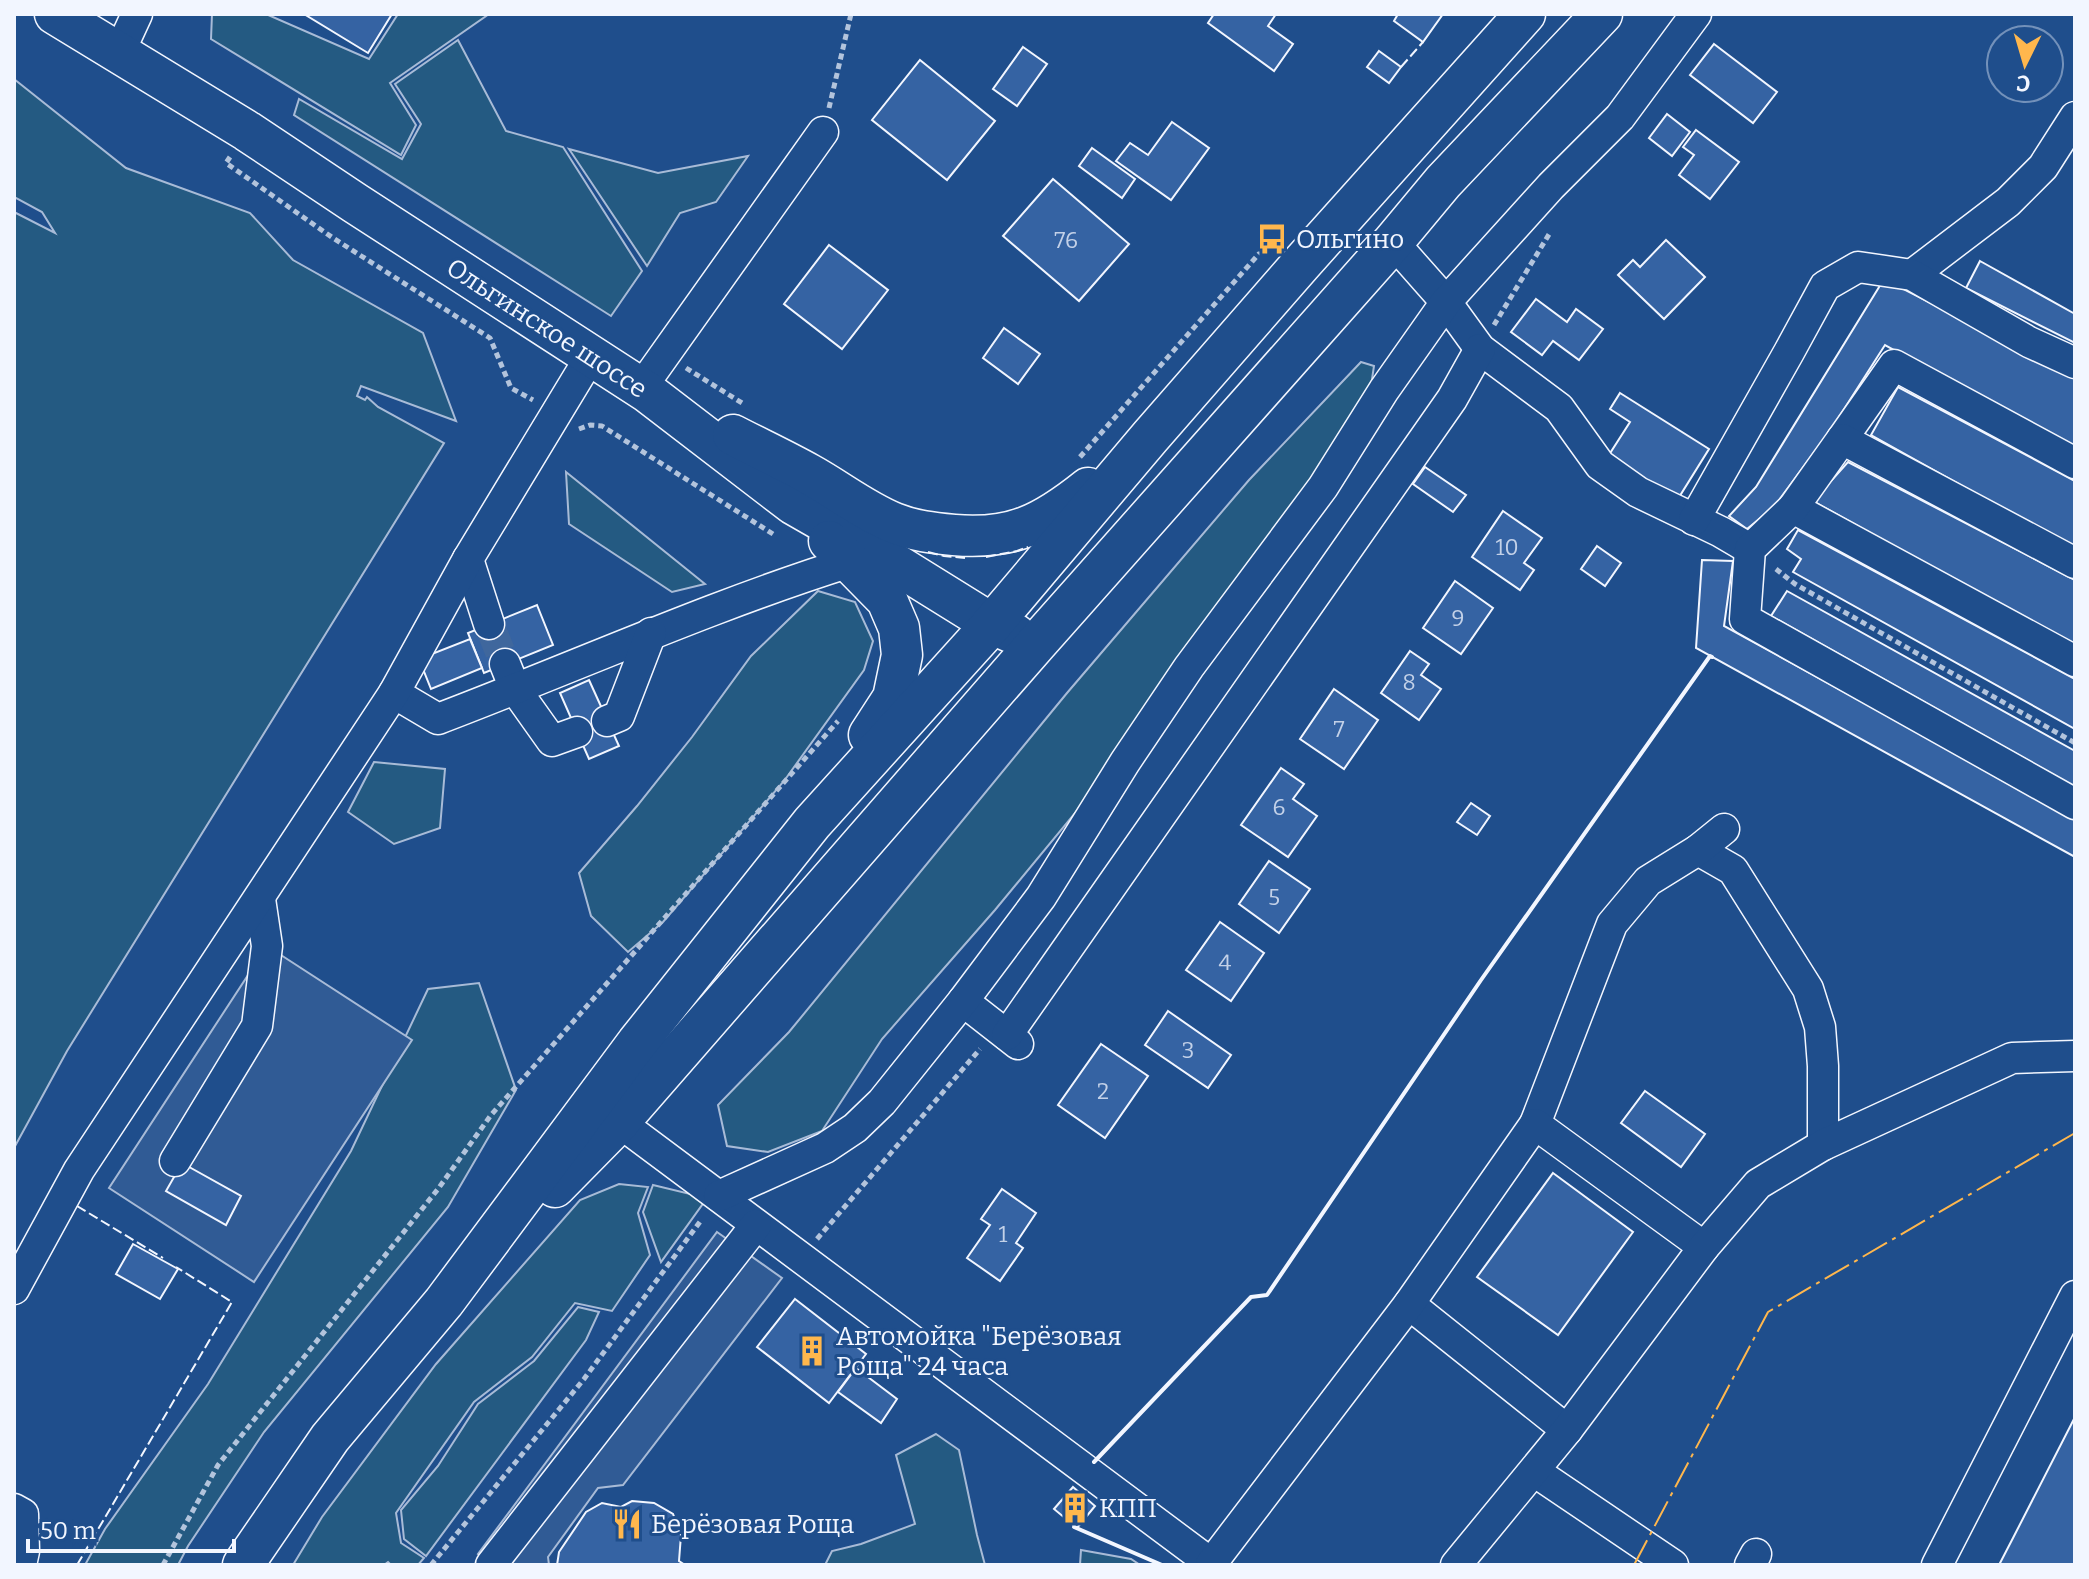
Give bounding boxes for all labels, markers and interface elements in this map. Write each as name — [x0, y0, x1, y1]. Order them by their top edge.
north arrow — [1985, 24, 2065, 104]
text: С — [2015, 69, 2031, 97]
bus stop icon: Ольгино — [1255, 222, 1289, 256]
place label: Ольгино — [1296, 224, 1404, 255]
house number: 76 — [1054, 227, 1078, 254]
street label: Ольгинское шоссе — [441, 252, 653, 405]
house number: 10 — [1495, 534, 1519, 561]
house number: 9 — [1452, 605, 1464, 632]
house number: 8 — [1402, 669, 1416, 696]
house number: 7 — [1333, 716, 1345, 743]
house number: 6 — [1273, 794, 1285, 821]
house number: 5 — [1268, 884, 1280, 911]
house number: 4 — [1219, 949, 1232, 976]
house number: 3 — [1182, 1037, 1194, 1064]
house number: 2 — [1097, 1078, 1109, 1105]
house number: 1 — [999, 1221, 1008, 1248]
place label: Автомойка "Берёзовая Роща" 24 часа — [836, 1321, 1122, 1382]
building icon: Автомойка "Берёзовая Роща" 24 часа — [795, 1334, 829, 1368]
building icon: КПП — [1058, 1491, 1092, 1525]
place label: КПП — [1099, 1493, 1157, 1524]
scale bar — [28, 1503, 234, 1553]
restaurant icon: Берёзовая Роща — [610, 1507, 644, 1541]
place label: Берёзовая Роща — [651, 1509, 854, 1540]
text: 50 m — [40, 1517, 96, 1545]

